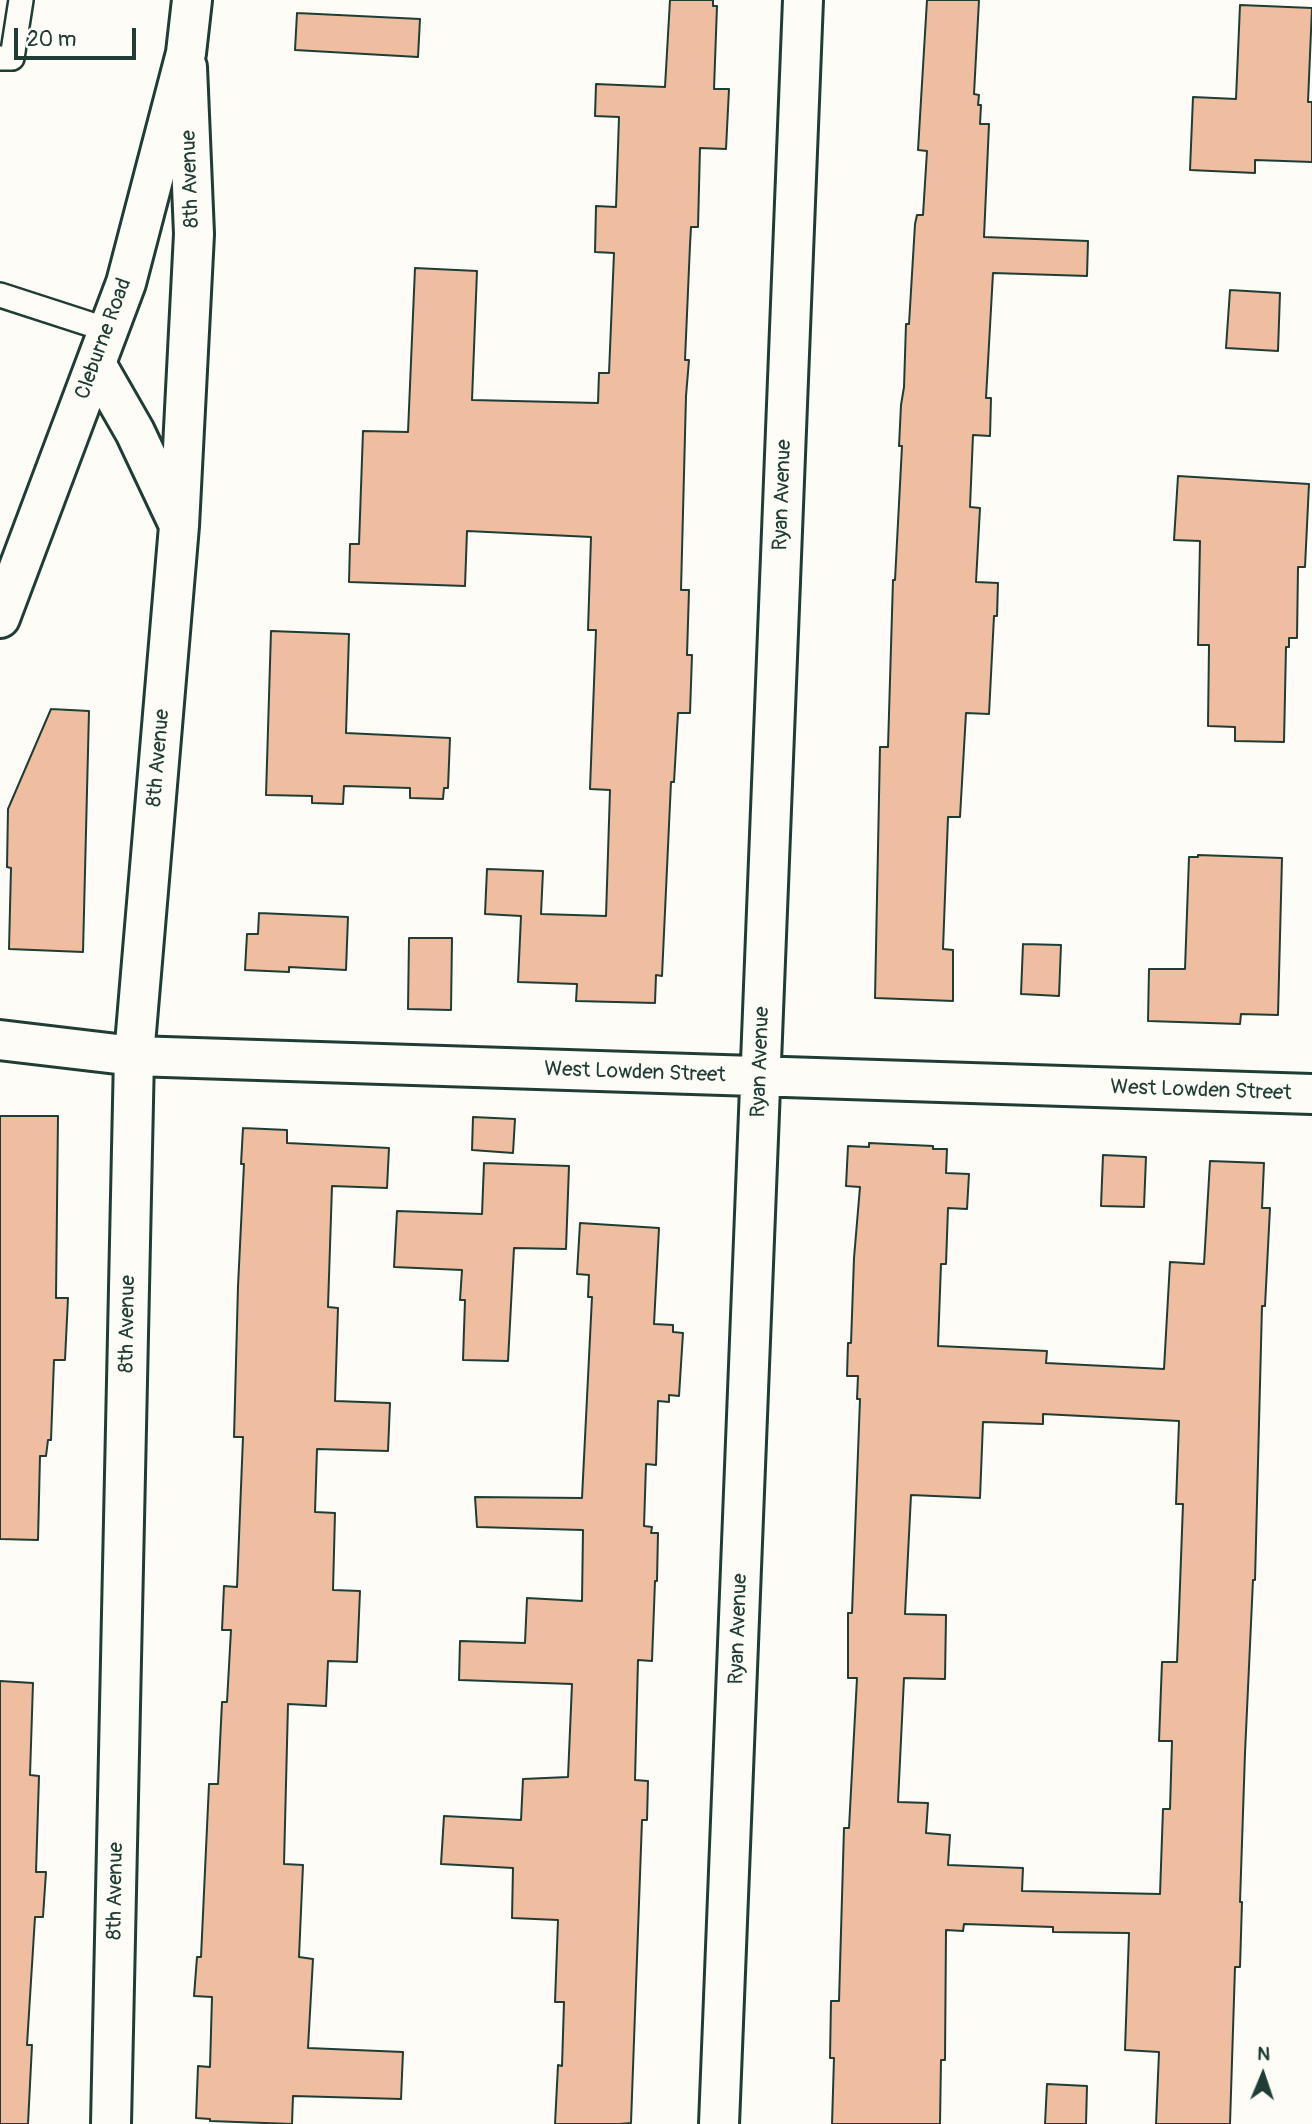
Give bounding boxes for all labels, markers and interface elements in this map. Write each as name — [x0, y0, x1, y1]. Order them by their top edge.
scale bar — [18, 14, 140, 58]
text: 20 m — [27, 26, 76, 53]
street label: 8th Avenue — [177, 130, 205, 228]
street label: Cleburne Road — [70, 275, 138, 403]
street label: Ryan Avenue — [768, 439, 798, 551]
street label: 8th Avenue — [142, 708, 176, 808]
street label: Ryan Avenue — [746, 1006, 776, 1118]
street label: West Lowden Street — [544, 1057, 726, 1089]
street label: West Lowden Street — [1110, 1075, 1292, 1107]
street label: 8th Avenue — [115, 1275, 141, 1373]
street label: Ryan Avenue — [724, 1573, 754, 1685]
street label: 8th Avenue — [103, 1842, 129, 1940]
north arrow — [1228, 2040, 1298, 2110]
text: N — [1257, 2042, 1271, 2066]

